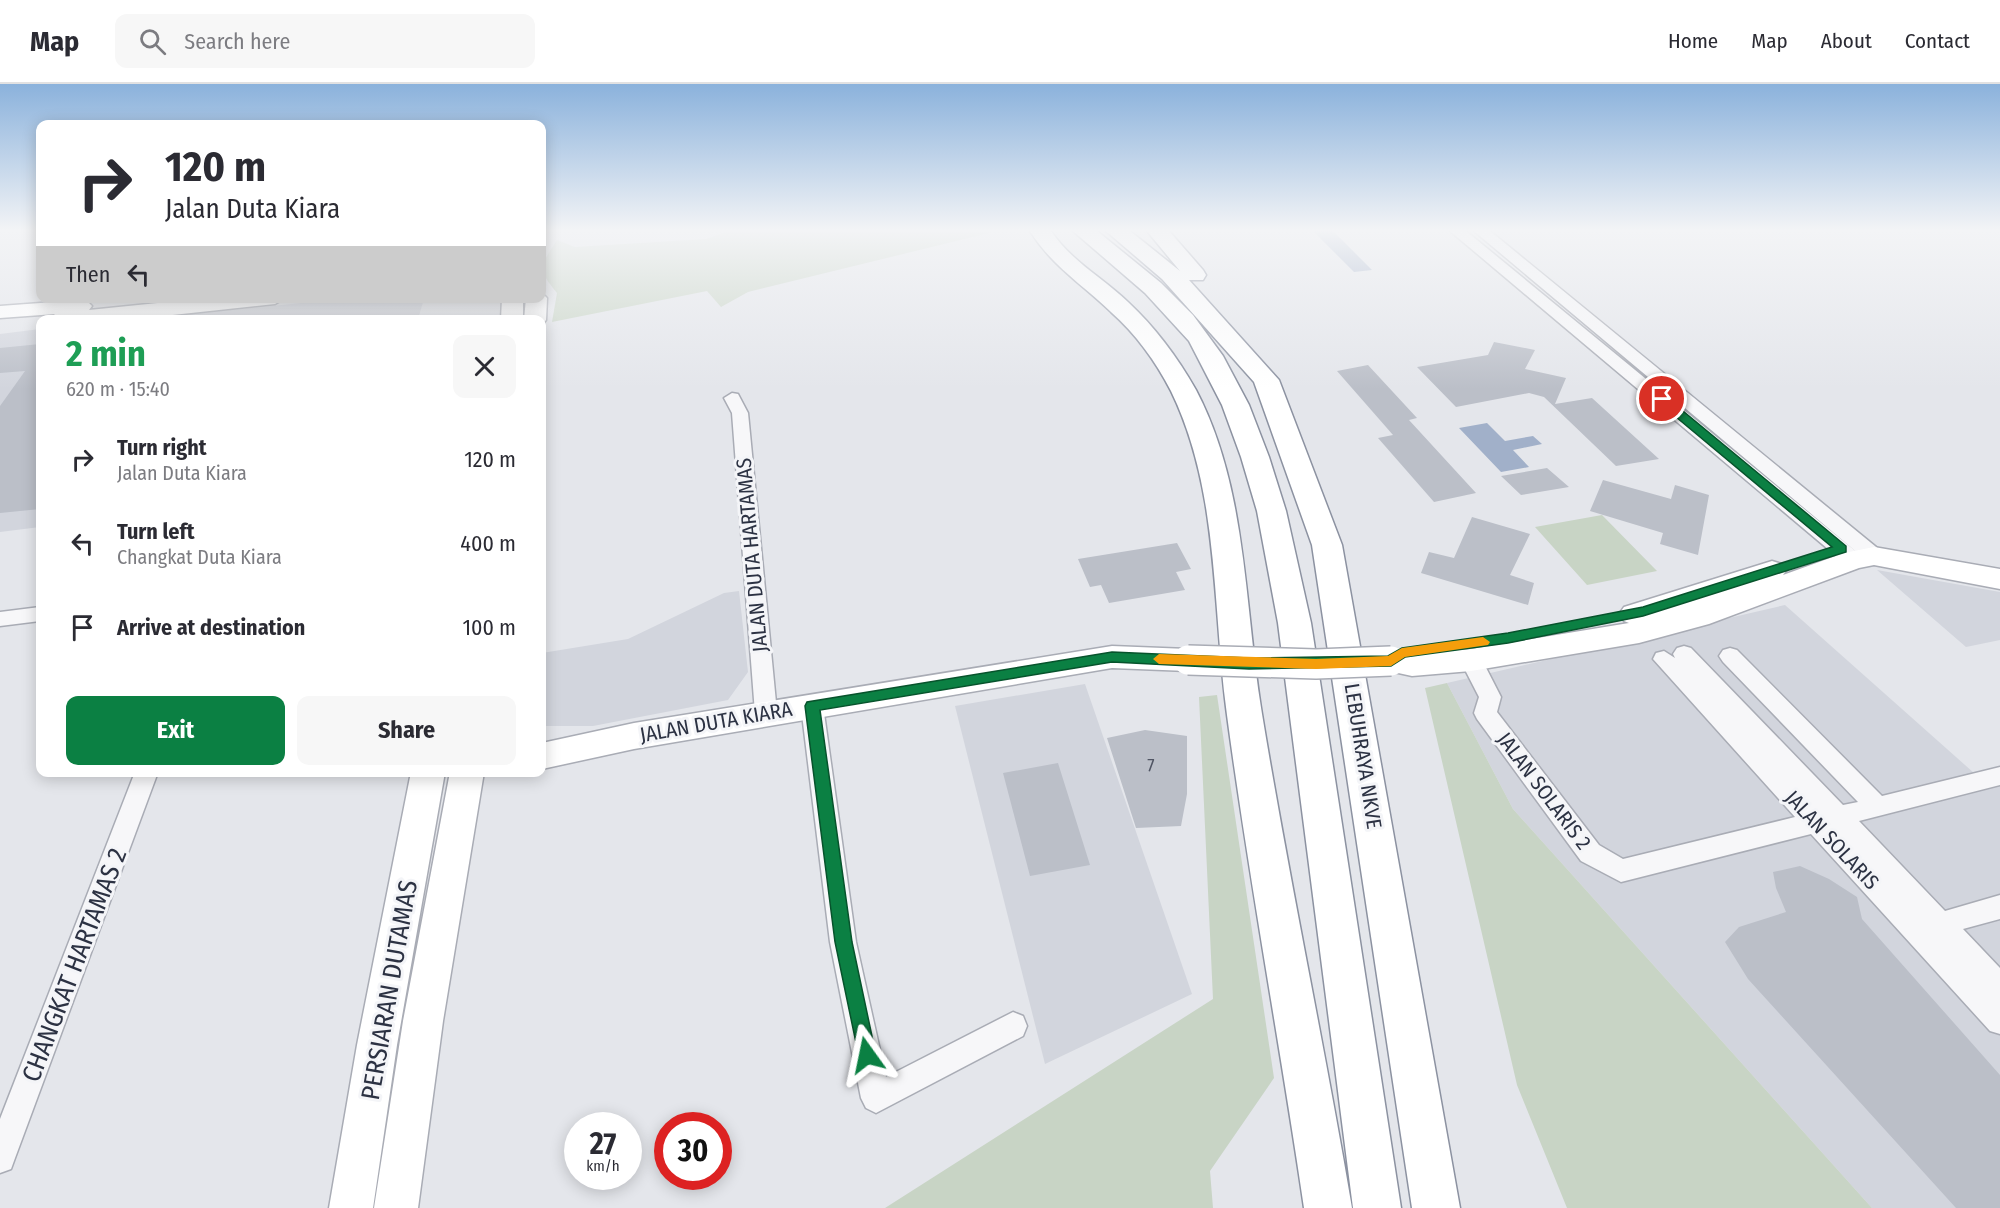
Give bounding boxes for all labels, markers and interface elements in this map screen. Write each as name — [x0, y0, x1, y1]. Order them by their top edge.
search box — [115, 14, 535, 68]
text: Map — [30, 25, 79, 58]
icon: search — [136, 25, 169, 58]
text: Search here — [184, 28, 290, 55]
text: Home — [1668, 28, 1718, 54]
text: Map — [1751, 28, 1788, 54]
text: About — [1821, 28, 1872, 54]
text: Contact — [1905, 28, 1970, 54]
text: 120 m — [165, 142, 266, 192]
icon: right — [66, 144, 144, 222]
text: Jalan Duta Kiara — [165, 193, 340, 225]
icon: left — [122, 258, 155, 291]
text: Then — [66, 261, 110, 288]
text: 2 min — [66, 332, 146, 376]
button: close — [453, 335, 516, 398]
pin — [1636, 373, 1687, 424]
text: 620 m · 15:40 — [66, 377, 170, 401]
icon: arrive — [1645, 382, 1678, 415]
text: Turn right — [117, 434, 206, 461]
icon: right — [66, 443, 99, 476]
text: 120 m — [464, 446, 516, 473]
street label: JALAN DUTA HARTAMAS — [731, 457, 773, 653]
text: Jalan Duta Kiara — [117, 461, 247, 485]
text: Turn left — [117, 518, 195, 545]
icon: left — [66, 527, 99, 560]
text: 400 m — [460, 530, 516, 557]
text: Changkat Duta Kiara — [117, 545, 282, 569]
icon: arrive — [66, 611, 99, 644]
text: Arrive at destination — [117, 614, 305, 641]
text: 100 m — [462, 614, 516, 641]
street label: LEBUHRAYA NKVE — [1339, 681, 1387, 831]
button: Exit — [66, 696, 285, 765]
button: Share — [297, 696, 516, 765]
street label: JALAN DUTA KIARA — [638, 696, 794, 748]
street label: JALAN SOLARIS 2 — [1491, 727, 1597, 855]
house number: 7 — [1147, 755, 1155, 777]
street label: JALAN SOLARIS — [1779, 785, 1885, 895]
street label: CHANGKAT HARTAMAS 2 — [16, 844, 133, 1086]
street label: PERSIARAN DUTAMAS — [355, 878, 424, 1102]
position arrow — [835, 1023, 899, 1087]
speed limit sign: 30 — [654, 1112, 732, 1190]
text: 27 — [590, 1126, 616, 1162]
text: km/h — [586, 1157, 620, 1175]

